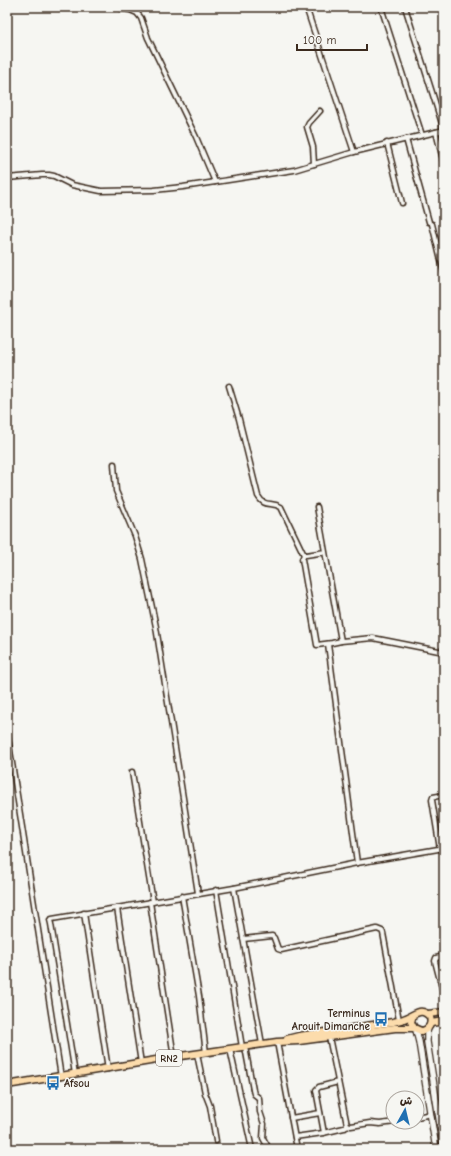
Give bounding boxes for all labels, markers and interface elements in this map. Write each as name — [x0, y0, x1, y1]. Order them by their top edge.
scale bar — [297, 26, 367, 52]
text: 100 m — [303, 33, 336, 47]
place label: Terminus Arouit Dimanche — [292, 1007, 371, 1033]
bus stop icon: Terminus Arouit Dimanche — [373, 1011, 389, 1027]
road number: RN2 — [156, 1050, 182, 1066]
bus stop icon: Afsou — [45, 1075, 61, 1091]
place label: Afsou — [64, 1077, 90, 1090]
north arrow — [385, 1090, 425, 1130]
text: ش — [399, 1093, 413, 1108]

